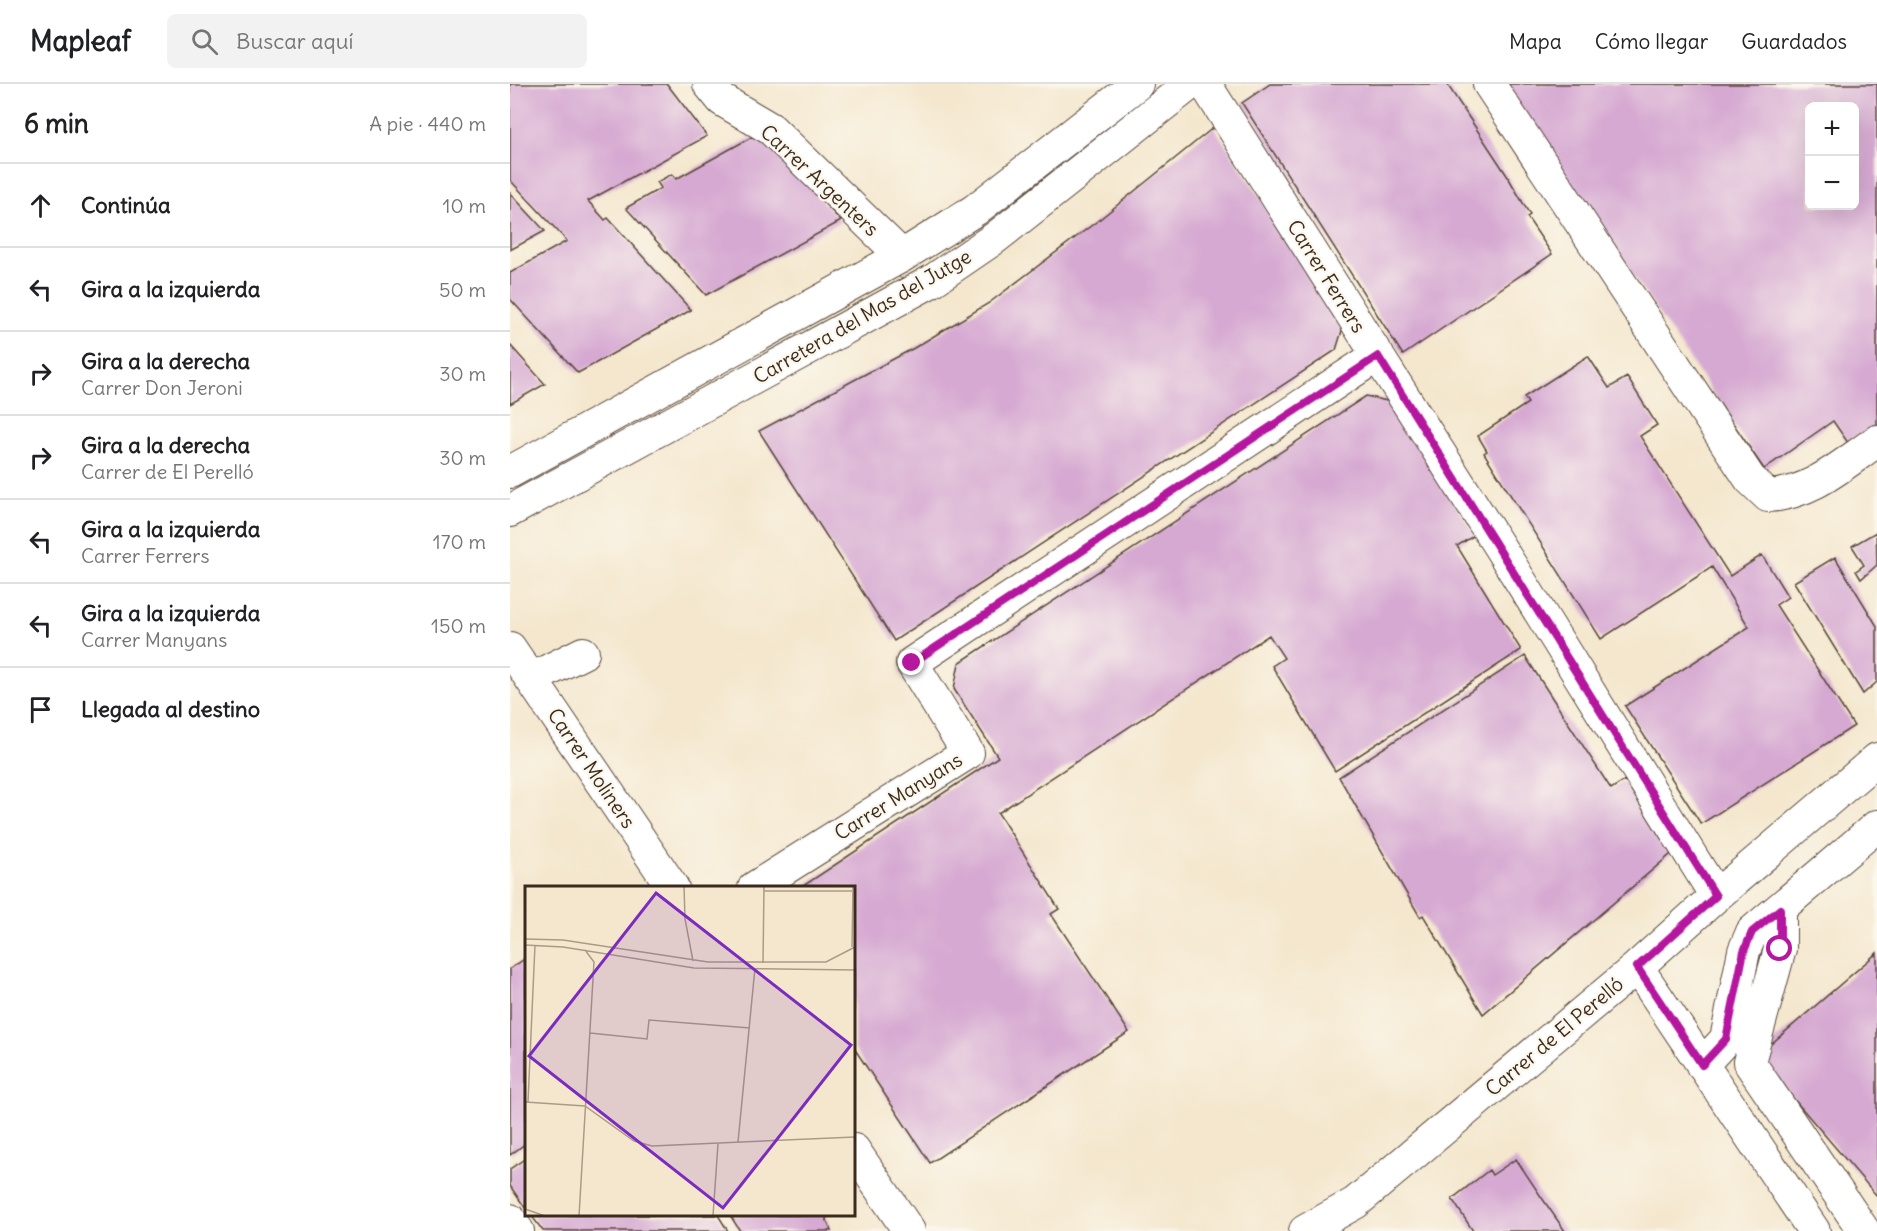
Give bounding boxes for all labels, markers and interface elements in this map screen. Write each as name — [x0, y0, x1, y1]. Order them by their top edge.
search box — [167, 14, 587, 68]
text: Mapleaf — [30, 23, 131, 59]
icon: search — [188, 25, 221, 58]
text: Buscar aquí — [236, 27, 353, 55]
text: Mapa — [1509, 28, 1562, 55]
text: Cómo llegar — [1595, 28, 1708, 55]
text: Guardados — [1741, 28, 1847, 55]
map controls — [1805, 102, 1859, 210]
button: + — [1805, 102, 1859, 156]
text: 6 min — [24, 107, 89, 140]
text: A pie · 440 m — [369, 111, 486, 136]
street label: Carrer Argenters — [756, 119, 884, 241]
button: − — [1805, 156, 1859, 210]
icon: ahead — [24, 189, 57, 222]
text: Continúa — [81, 191, 170, 219]
text: 10 m — [443, 193, 486, 218]
street label: Carrer Ferrers — [1282, 215, 1372, 337]
street label: Carretera del Mas del Jutge — [749, 243, 975, 389]
icon: left — [24, 273, 57, 306]
text: Gira a la izquierda — [81, 275, 260, 303]
text: 50 m — [439, 277, 486, 302]
text: Gira a la derecha — [81, 347, 250, 375]
icon: right — [24, 357, 57, 390]
text: 30 m — [439, 361, 486, 386]
text: Carrer Don Jeroni — [81, 375, 243, 400]
text: Gira a la derecha — [81, 431, 250, 459]
icon: right — [24, 441, 57, 474]
text: 30 m — [439, 445, 486, 470]
text: Carrer de El Perelló — [81, 459, 254, 484]
text: Gira a la izquierda — [81, 515, 260, 543]
icon: left — [24, 525, 57, 558]
text: 170 m — [433, 529, 486, 554]
text: Carrer Ferrers — [81, 543, 210, 568]
text: Gira a la izquierda — [81, 599, 260, 627]
icon: left — [24, 609, 57, 642]
text: 150 m — [431, 613, 486, 638]
text: Carrer Manyans — [81, 627, 227, 652]
route end — [898, 649, 924, 675]
icon: arrive — [24, 693, 57, 726]
text: Llegada al destino — [81, 695, 260, 723]
street label: Carrer Moliners — [543, 703, 641, 833]
street label: Carrer Manyans — [829, 747, 967, 845]
inset map — [525, 886, 855, 1216]
route start — [1766, 935, 1792, 961]
street label: Carrer de El Perelló — [1480, 971, 1628, 1101]

